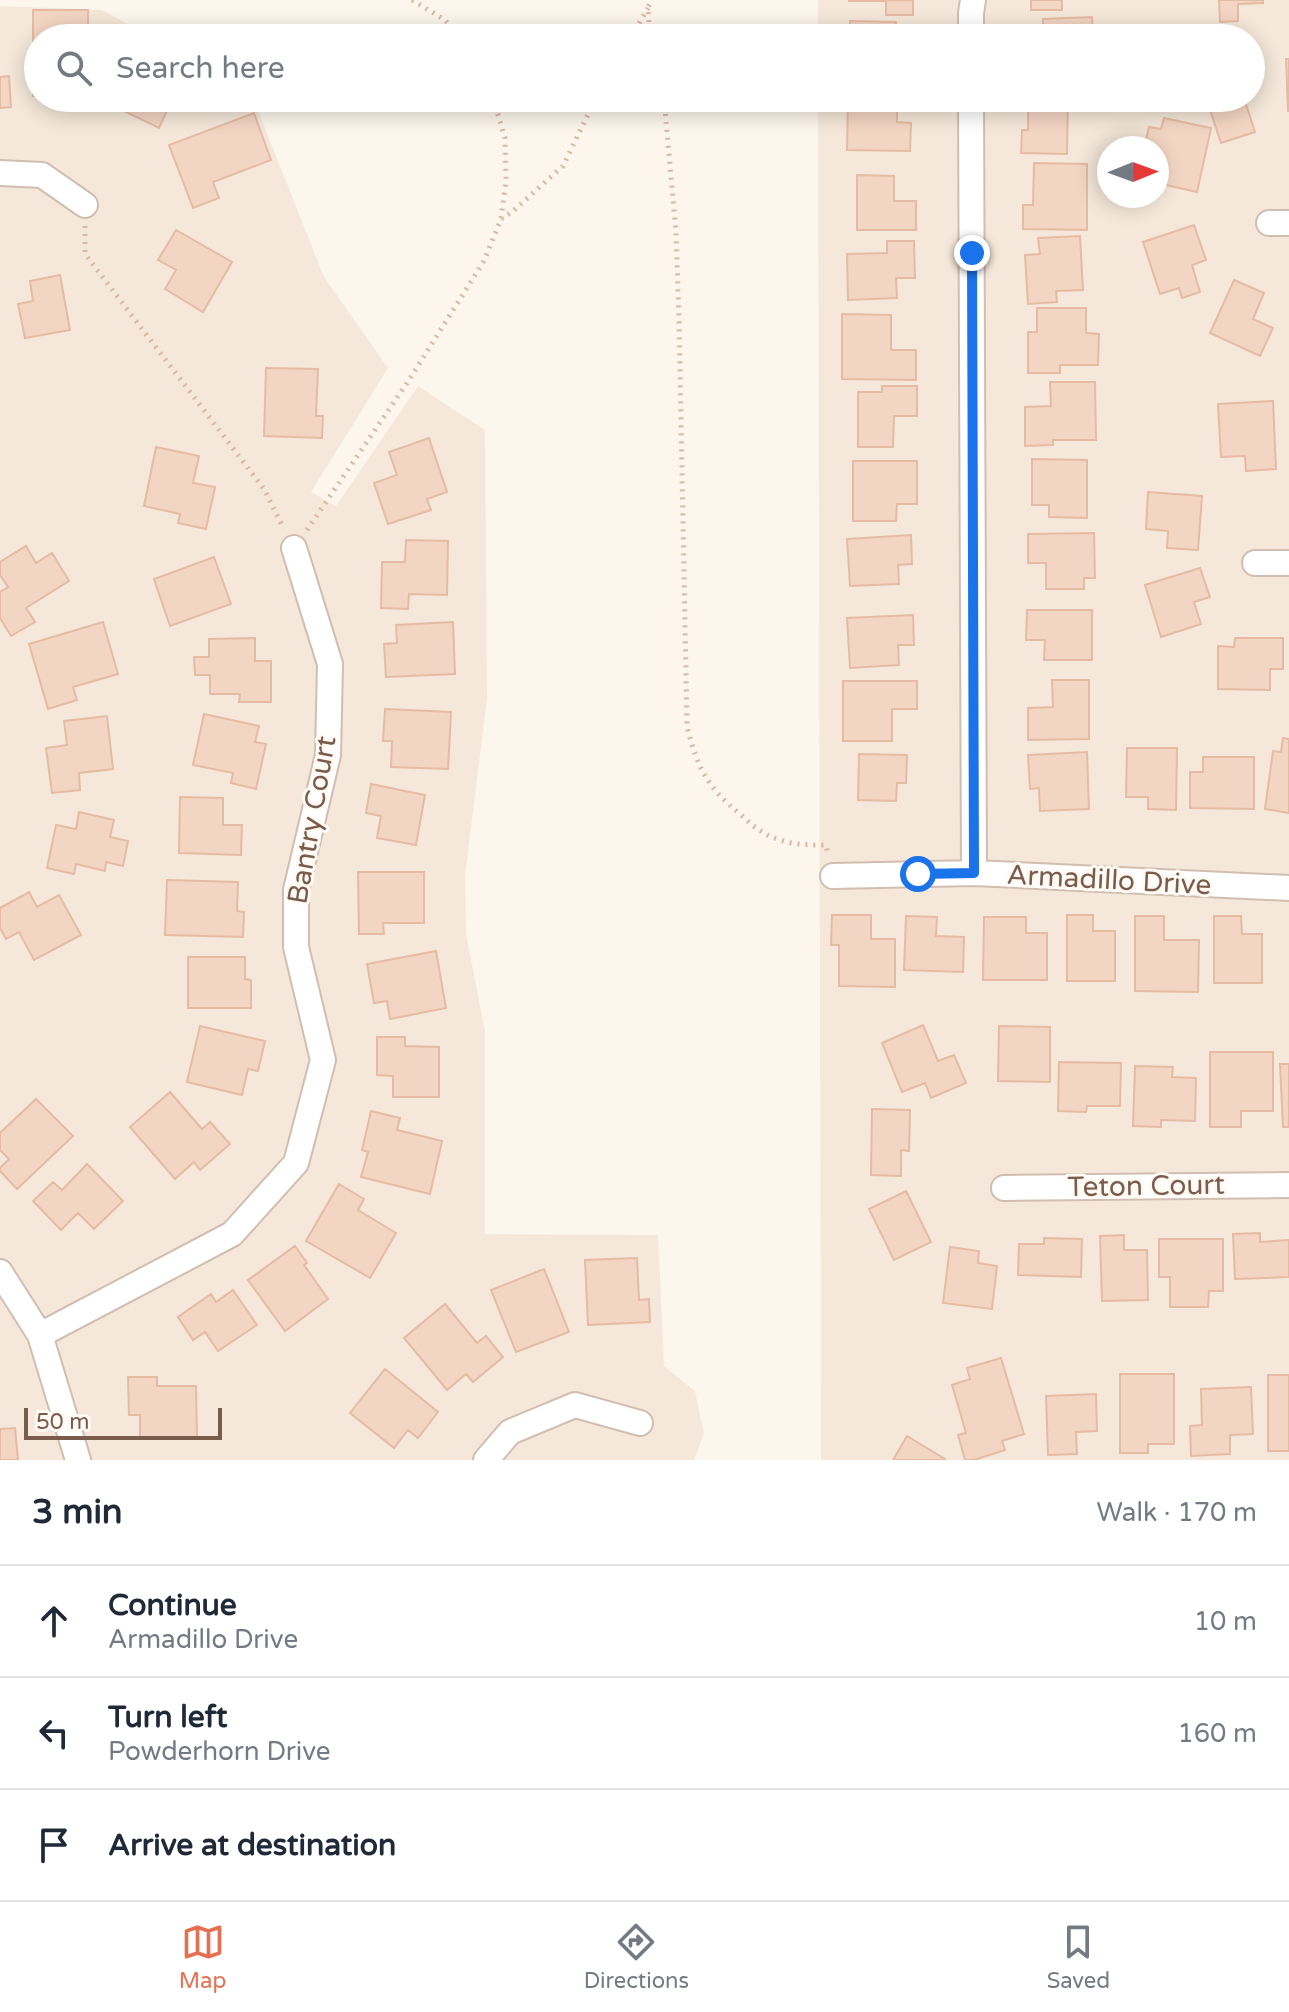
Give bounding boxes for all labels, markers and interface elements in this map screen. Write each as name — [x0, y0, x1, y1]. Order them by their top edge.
search box — [24, 24, 1265, 112]
icon: search — [52, 46, 96, 90]
text: Search here — [116, 50, 285, 87]
north arrow — [1097, 136, 1169, 208]
route end — [954, 235, 990, 271]
street label: Bantry Court — [280, 733, 344, 907]
route start — [900, 856, 936, 892]
street label: Armadillo Drive — [1006, 858, 1212, 902]
street label: Teton Court — [1067, 1168, 1225, 1204]
scale bar — [24, 1404, 222, 1440]
text: 50 m — [36, 1409, 90, 1435]
text: 3 min — [32, 1492, 123, 1533]
text: Walk · 170 m — [1097, 1497, 1257, 1528]
text: Continue — [108, 1587, 237, 1624]
icon: ahead — [32, 1599, 76, 1643]
text: 10 m — [1194, 1606, 1257, 1637]
text: Armadillo Drive — [108, 1624, 298, 1655]
text: Turn left — [108, 1699, 227, 1736]
icon: left — [32, 1711, 76, 1755]
text: 160 m — [1177, 1718, 1257, 1749]
text: Powderhorn Drive — [108, 1736, 330, 1767]
icon: arrive — [32, 1823, 76, 1867]
text: Arrive at destination — [108, 1827, 396, 1864]
tab: Map — [179, 1920, 226, 1994]
tab: Directions — [584, 1920, 689, 1994]
tab: Saved — [1047, 1920, 1110, 1994]

